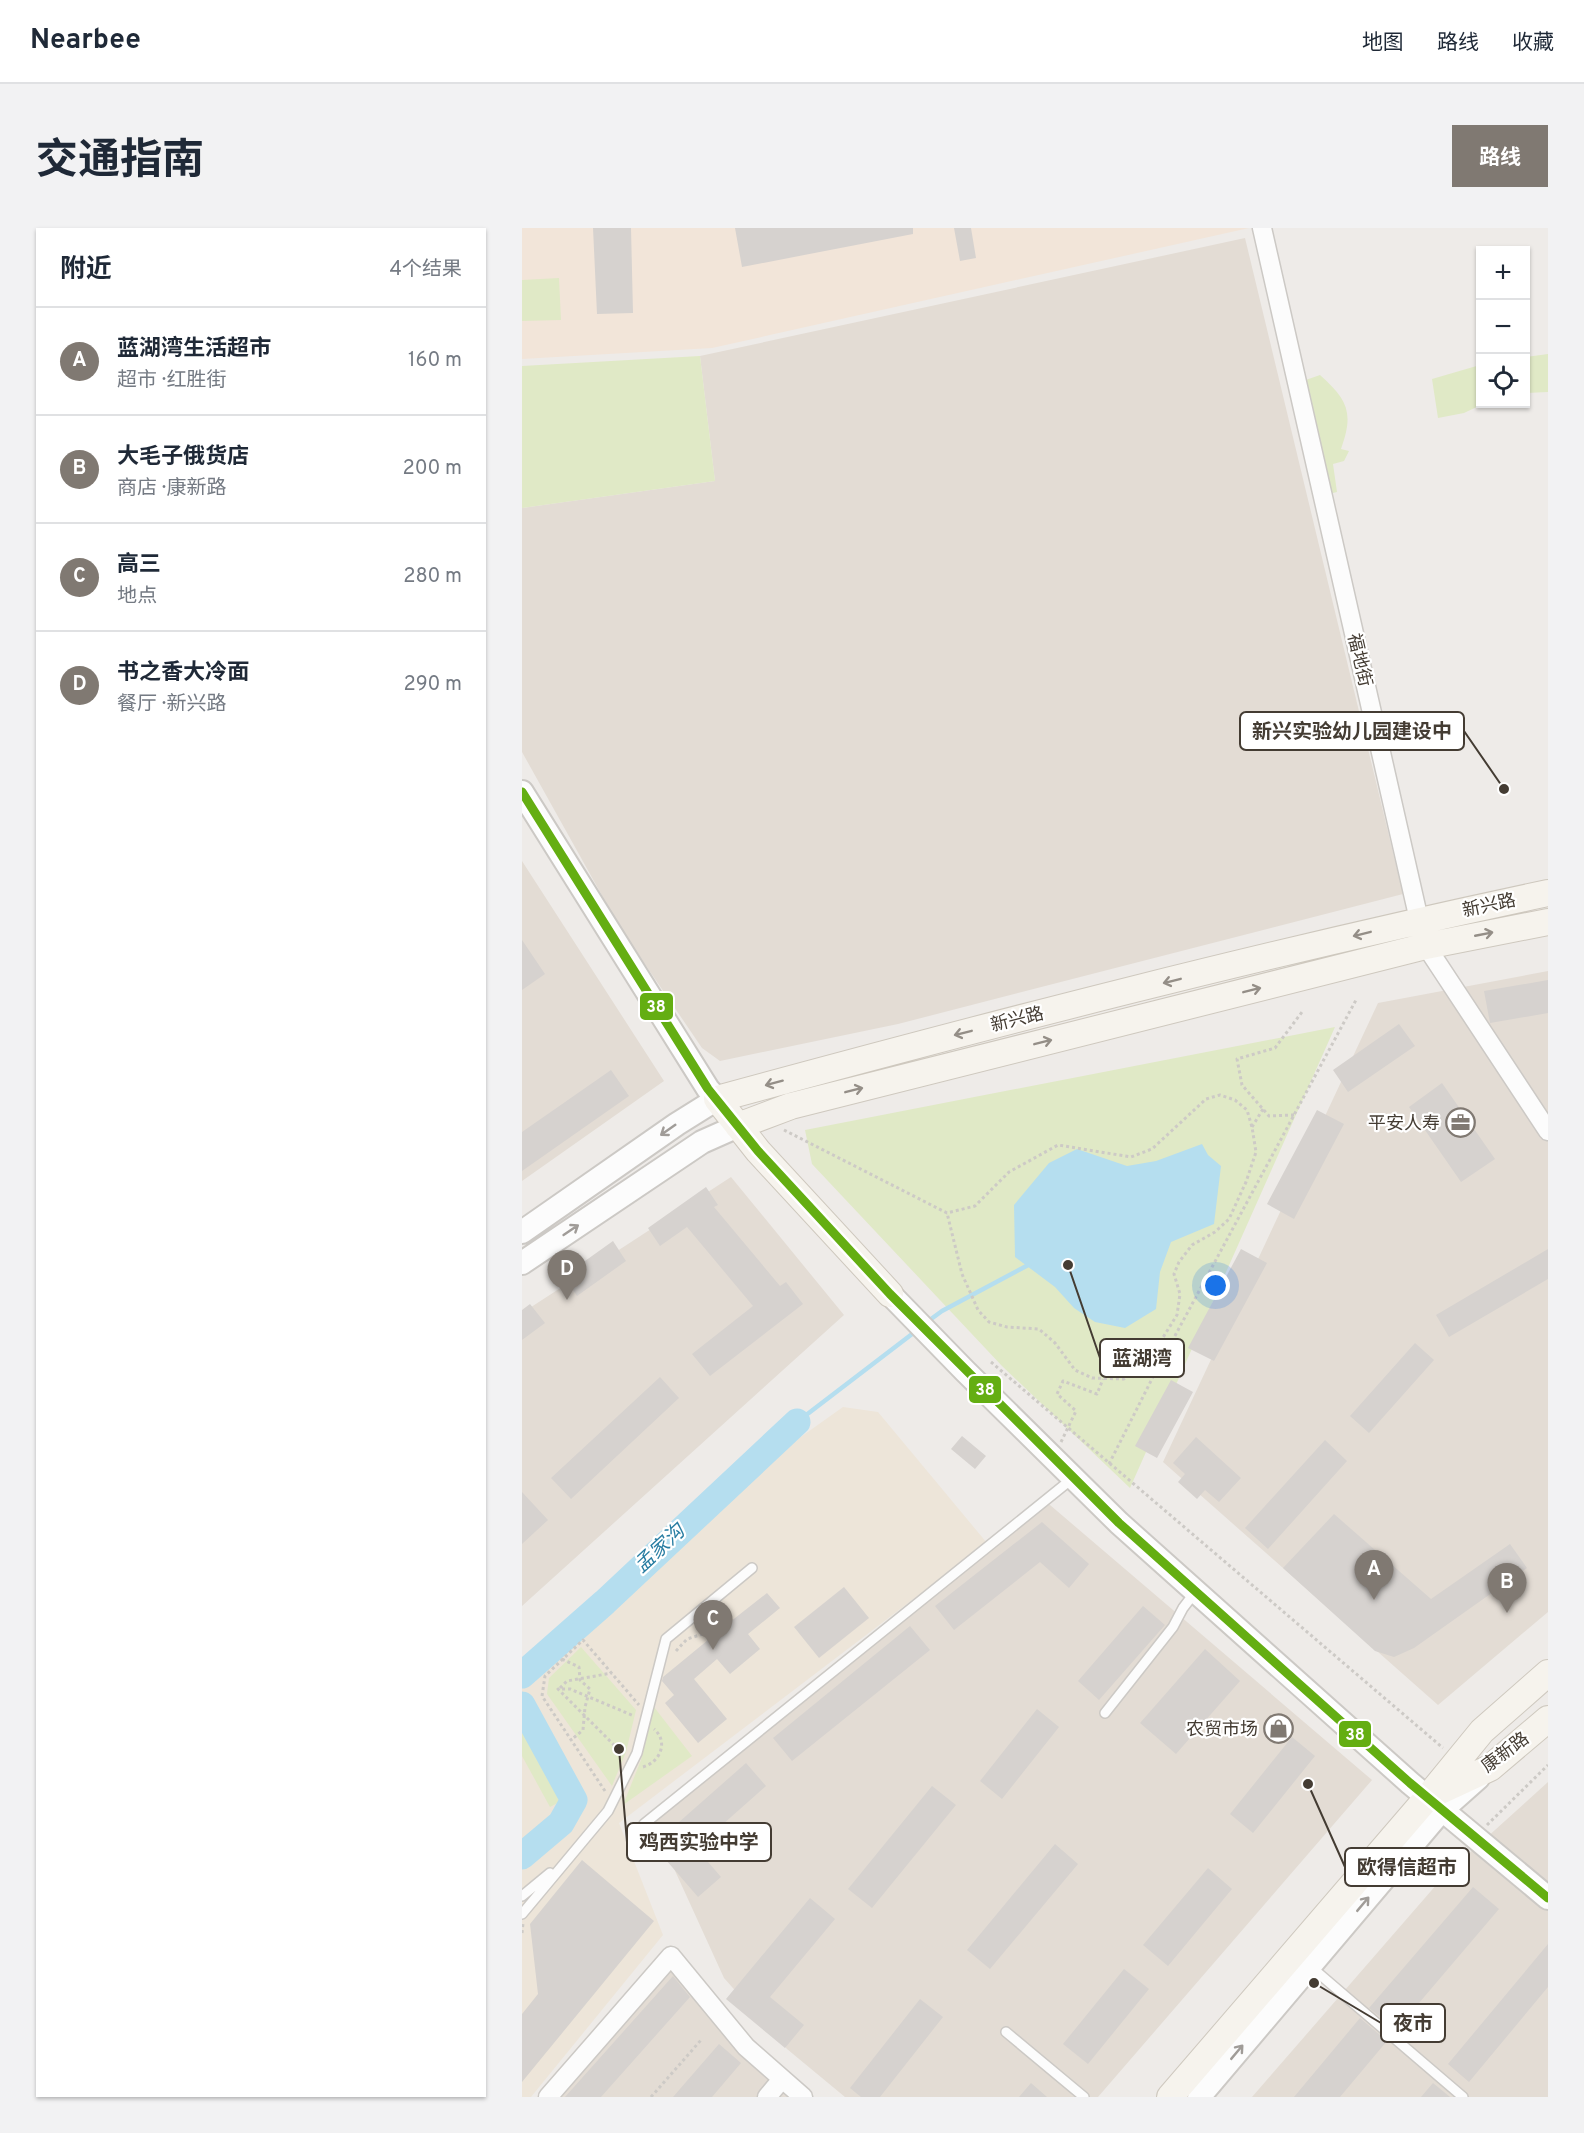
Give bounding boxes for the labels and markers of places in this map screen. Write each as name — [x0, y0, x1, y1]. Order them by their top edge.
callout: 新兴实验幼儿园建设中 — [1240, 712, 1464, 750]
office icon: 平安人寿 — [1445, 1107, 1477, 1139]
place label: 平安人寿 — [1368, 1113, 1440, 1136]
pin: D — [548, 1250, 586, 1300]
callout: 蓝湖湾 — [1100, 1339, 1184, 1377]
pin: A — [1354, 1550, 1394, 1600]
pin: B — [1488, 1564, 1526, 1613]
pin: C — [694, 1600, 732, 1650]
shop icon: 农贸市场 — [1263, 1713, 1295, 1745]
place label: 农贸市场 — [1186, 1719, 1258, 1742]
callout: 鸡西实验中学 — [627, 1823, 771, 1861]
callout: 欧得信超市 — [1345, 1848, 1469, 1886]
callout: 夜市 — [1381, 2004, 1445, 2042]

